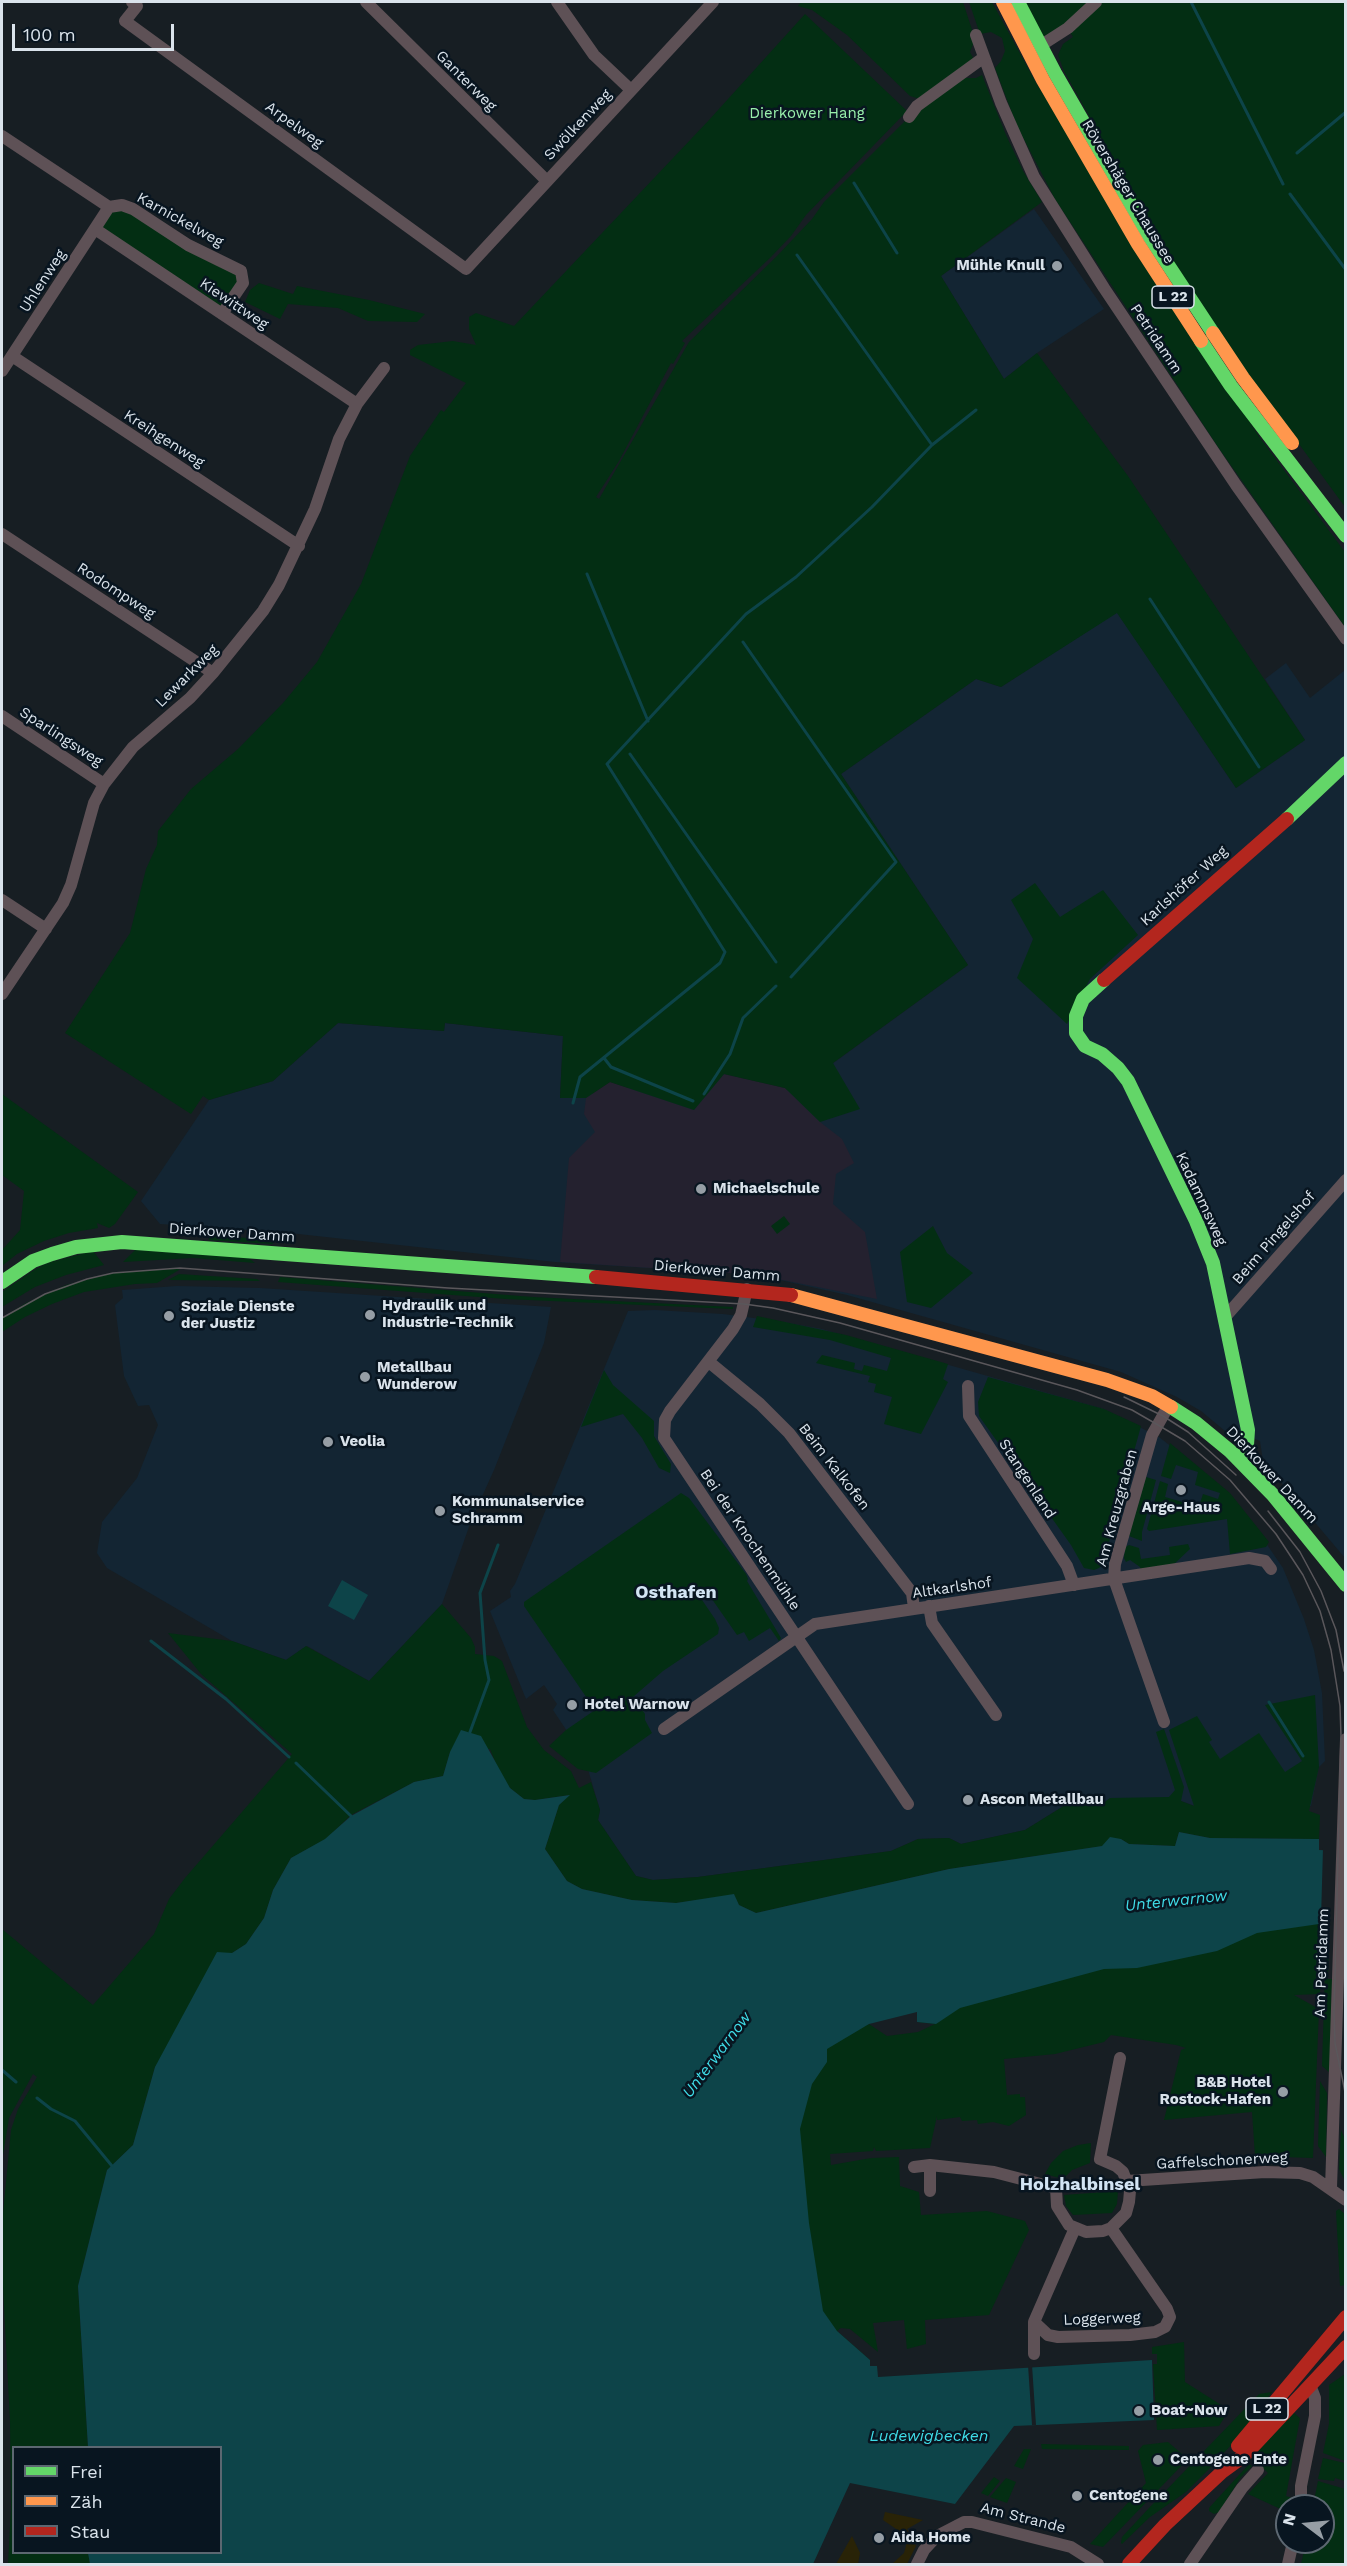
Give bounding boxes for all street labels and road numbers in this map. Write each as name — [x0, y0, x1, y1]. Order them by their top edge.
street label: Ganterweg — [432, 47, 500, 115]
street label: Swölkenweg — [541, 86, 615, 164]
street label: Arpelweg — [261, 98, 327, 152]
street label: Rövershäger Chaussee — [1078, 117, 1178, 267]
street label: Karnickelweg — [134, 189, 226, 251]
street label: Uhlenweg — [16, 246, 70, 316]
street label: Kiewittweg — [196, 274, 272, 334]
road number: L 22 — [1152, 286, 1194, 308]
street label: Petridamm — [1126, 301, 1186, 377]
street label: Kreihgenweg — [120, 406, 208, 472]
street label: Rodompweg — [74, 559, 158, 623]
street label: Lewarkweg — [152, 641, 222, 711]
street label: Sparlingsweg — [16, 703, 106, 771]
street label: Karlshöfer Weg — [1137, 842, 1231, 930]
street label: Kadammsweg — [1172, 1149, 1230, 1249]
street label: Beim Pingelshof — [1229, 1188, 1319, 1288]
street label: Dierkower Damm — [168, 1220, 296, 1246]
street label: Dierkower Damm — [653, 1257, 781, 1285]
street label: Beim Kalkofen — [794, 1420, 874, 1514]
street label: Dierkower Damm — [1222, 1423, 1322, 1527]
street label: Stangenland — [995, 1436, 1059, 1522]
street label: Am Kreuzgraben — [1093, 1447, 1141, 1569]
street label: Bei der Knochenmühle — [696, 1466, 804, 1614]
street label: Altkarlshof — [911, 1574, 993, 1602]
street label: Am Petridamm — [1311, 1908, 1333, 2018]
street label: Gaffelschonerweg — [1156, 2149, 1288, 2173]
street label: Loggerweg — [1063, 2309, 1141, 2329]
road number: L 22 — [1246, 2398, 1288, 2420]
street label: Am Strande — [979, 2499, 1067, 2537]

